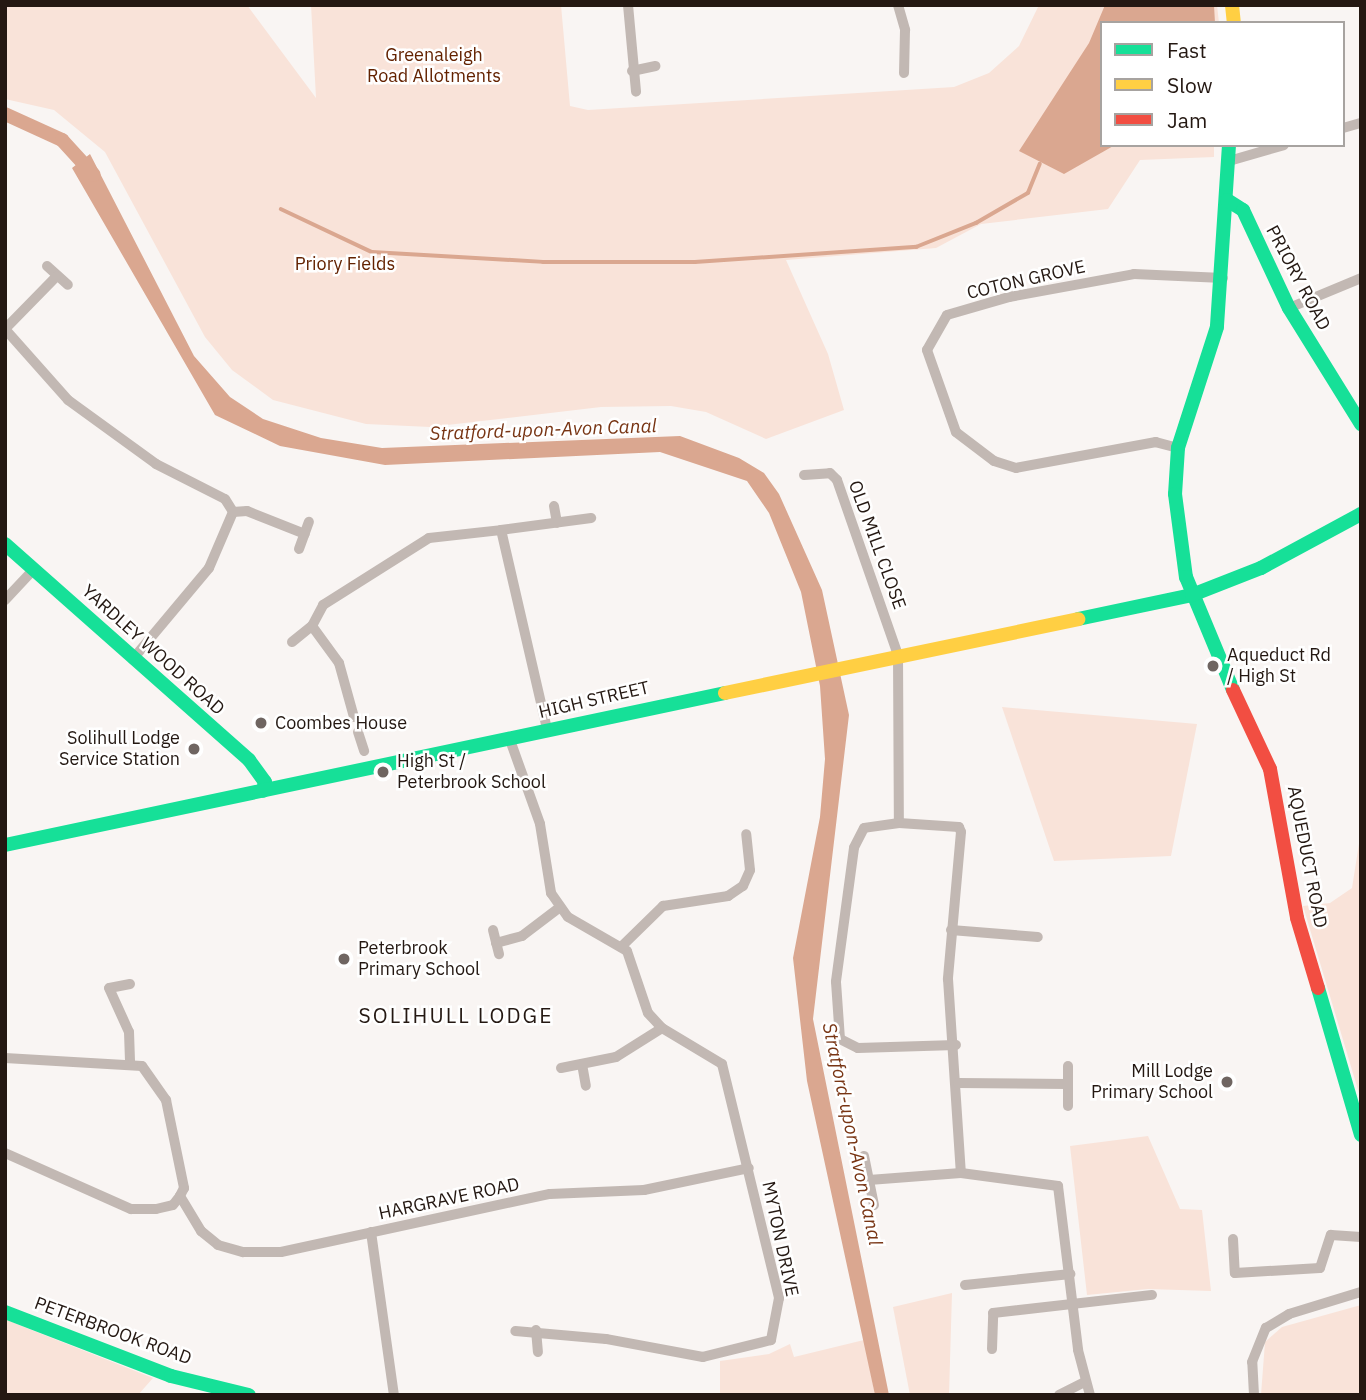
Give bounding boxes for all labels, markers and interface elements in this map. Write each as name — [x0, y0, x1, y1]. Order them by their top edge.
legend — [1100, 21, 1345, 147]
text: Fast — [1167, 36, 1207, 64]
park label: Greenaleigh Road Allotments — [367, 45, 501, 88]
text: Slow — [1167, 71, 1213, 99]
text: Jam — [1167, 106, 1207, 134]
street label: PRIORY ROAD — [1261, 222, 1335, 334]
park label: Priory Fields — [295, 253, 395, 275]
street label: COTON GROVE — [965, 256, 1087, 304]
water label: Stratford-upon-Avon Canal — [429, 415, 657, 445]
street label: OLD MILL CLOSE — [844, 478, 910, 612]
street label: YARDLEY WOOD ROAD — [77, 580, 229, 720]
place label: Aqueduct Rd / High St — [1227, 645, 1331, 688]
marker: Aqueduct Rd / High St — [1205, 658, 1221, 674]
street label: HIGH STREET — [537, 677, 651, 723]
place label: Coombes House — [275, 712, 407, 734]
marker: Coombes House — [253, 715, 269, 731]
place label: Solihull Lodge Service Station — [59, 728, 180, 770]
marker: Solihull Lodge Service Station — [186, 741, 202, 757]
place label: High St / Peterbrook School — [397, 751, 546, 794]
marker: High St / Peterbrook School — [375, 764, 391, 780]
street label: AQUEDUCT ROAD — [1283, 784, 1331, 930]
place label: Peterbrook Primary School — [358, 938, 480, 981]
marker: Peterbrook Primary School — [336, 951, 352, 967]
district label: SOLIHULL LODGE — [360, 1002, 552, 1028]
water label: Stratford-upon-Avon Canal — [817, 1021, 887, 1247]
place label: Mill Lodge Primary School — [1091, 1061, 1213, 1104]
marker: Mill Lodge Primary School — [1219, 1074, 1235, 1090]
street label: HARGRAVE ROAD — [377, 1174, 521, 1224]
street label: MYTON DRIVE — [757, 1179, 803, 1299]
street label: PETERBROOK ROAD — [32, 1293, 194, 1369]

